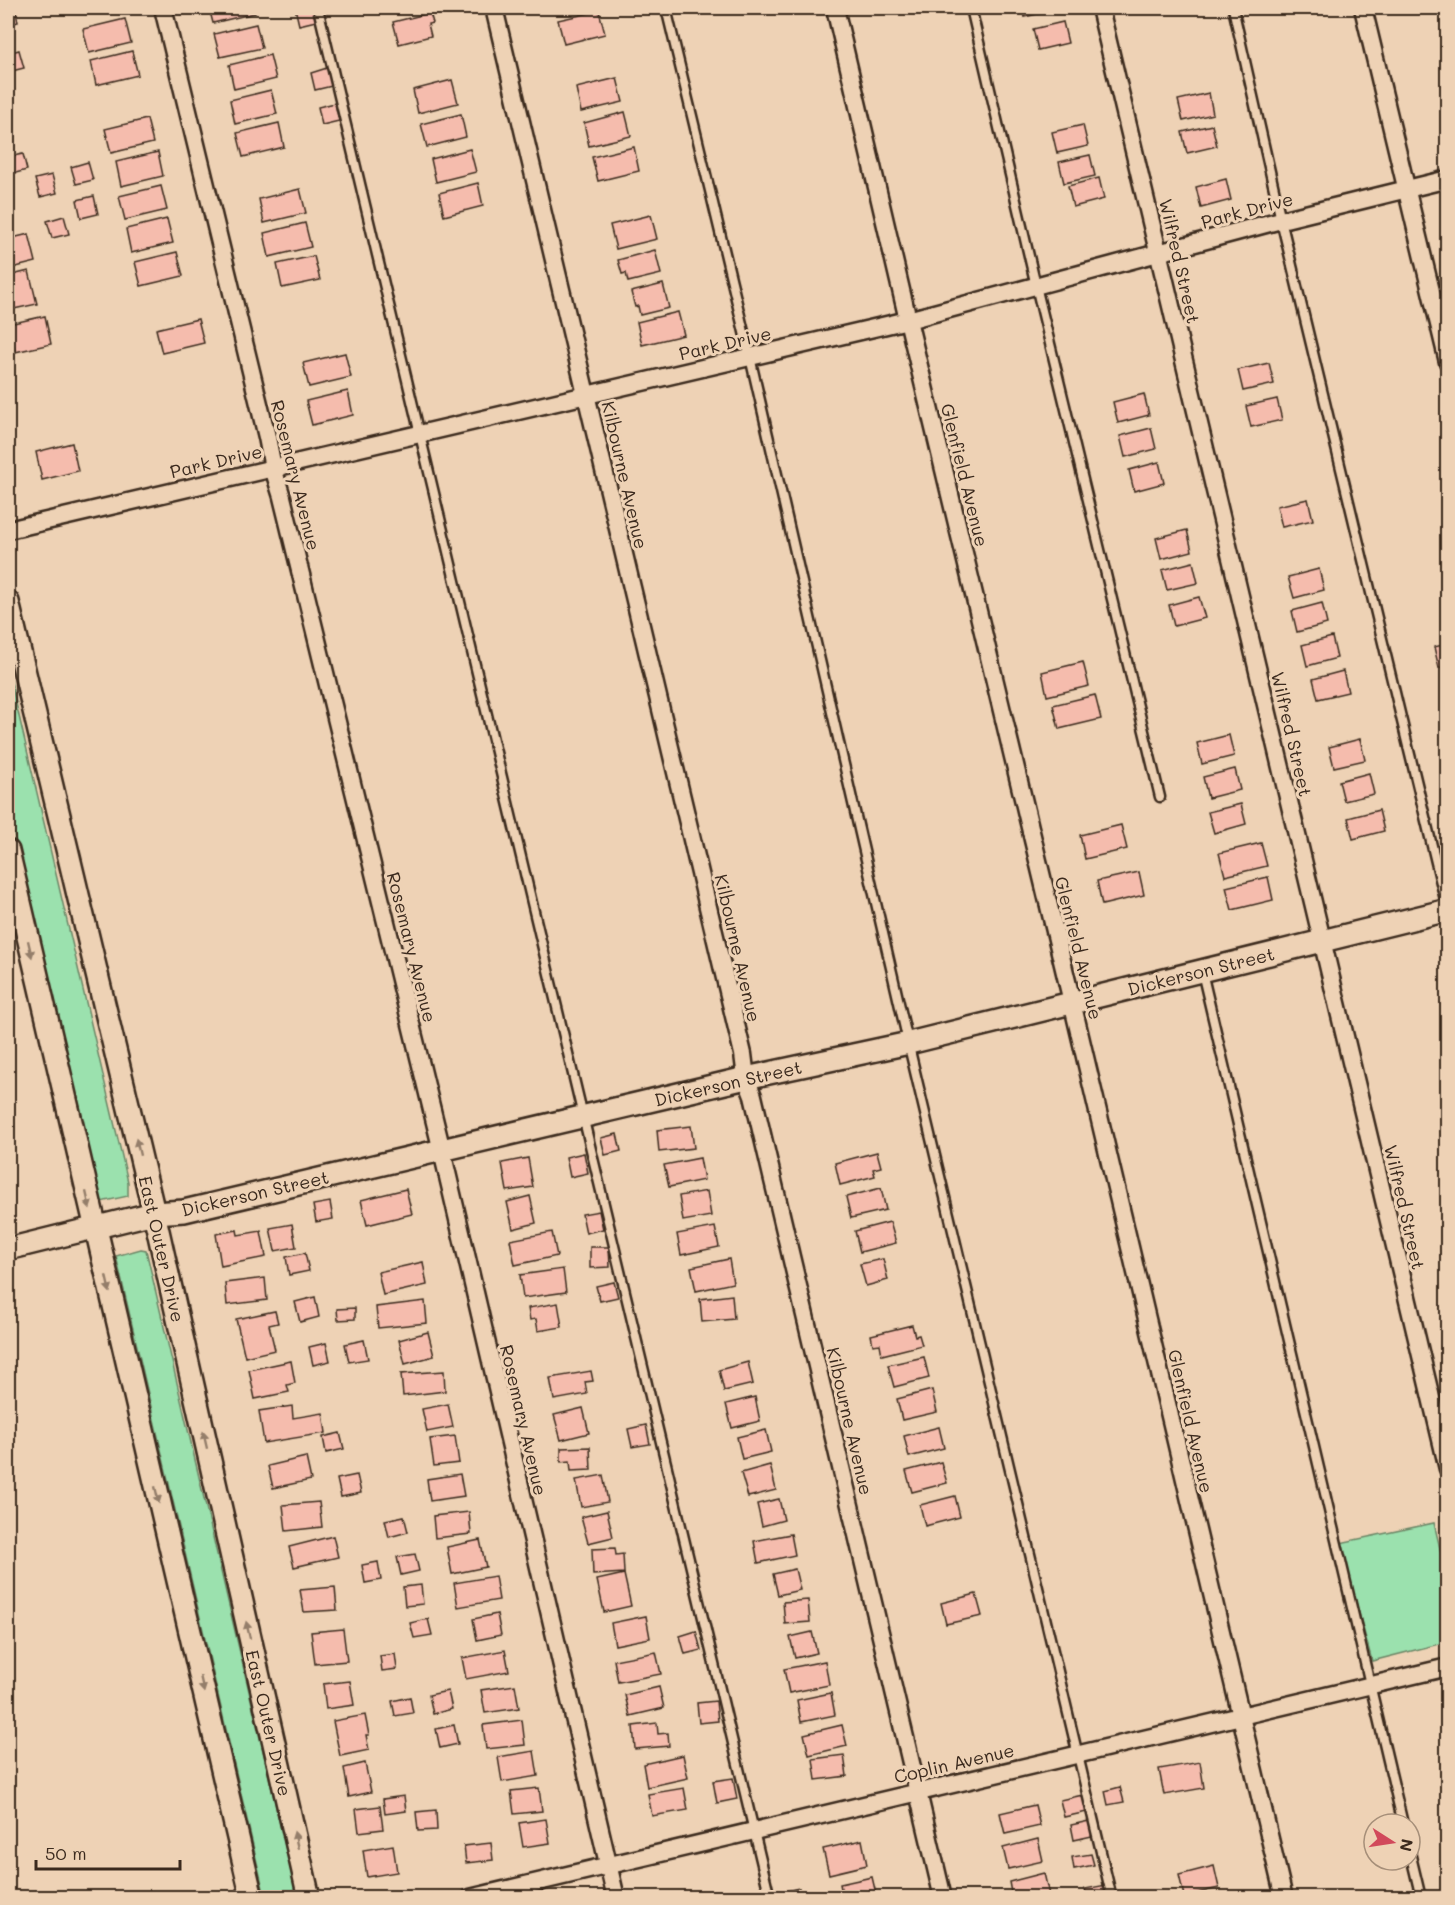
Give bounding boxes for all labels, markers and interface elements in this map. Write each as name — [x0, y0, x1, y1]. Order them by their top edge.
street label: Park Drive — [1198, 186, 1296, 234]
street label: Wilfred Street — [1154, 196, 1206, 326]
street label: Park Drive — [676, 321, 774, 365]
street label: Rosemary Avenue — [266, 397, 326, 553]
street label: Kilbourne Avenue — [596, 399, 654, 551]
street label: Glenfield Avenue — [936, 401, 994, 549]
street label: Park Drive — [167, 439, 265, 483]
street label: Wilfred Street — [1266, 669, 1318, 799]
street label: Rosemary Avenue — [382, 869, 442, 1025]
street label: Kilbourne Avenue — [709, 872, 767, 1024]
street label: Glenfield Avenue — [1050, 874, 1108, 1022]
one-way arrow — [26, 940, 35, 959]
street label: Dickerson Street — [1125, 941, 1277, 1001]
street label: Dickerson Street — [652, 1054, 804, 1112]
one-way arrow — [132, 1138, 142, 1157]
street label: Wilfred Street — [1379, 1142, 1431, 1272]
street label: Dickerson Street — [179, 1164, 331, 1222]
street label: East Outer Drive — [133, 1173, 191, 1325]
one-way arrow — [84, 1191, 93, 1210]
one-way arrow — [103, 1275, 113, 1294]
street label: Rosemary Avenue — [495, 1342, 553, 1498]
street label: Kilbourne Avenue — [821, 1345, 879, 1497]
street label: Glenfield Avenue — [1163, 1347, 1219, 1495]
one-way arrow — [200, 1430, 209, 1449]
one-way arrow — [153, 1485, 163, 1504]
one-way arrow — [243, 1621, 253, 1639]
street label: East Outer Drive — [240, 1647, 298, 1799]
one-way arrow — [198, 1675, 207, 1694]
street label: Coplin Avenue — [892, 1738, 1016, 1788]
north arrow — [1362, 1812, 1422, 1872]
one-way arrow — [291, 1831, 300, 1850]
scale bar — [36, 1833, 180, 1871]
text: N — [1396, 1837, 1419, 1853]
text: 50 m — [45, 1841, 87, 1865]

